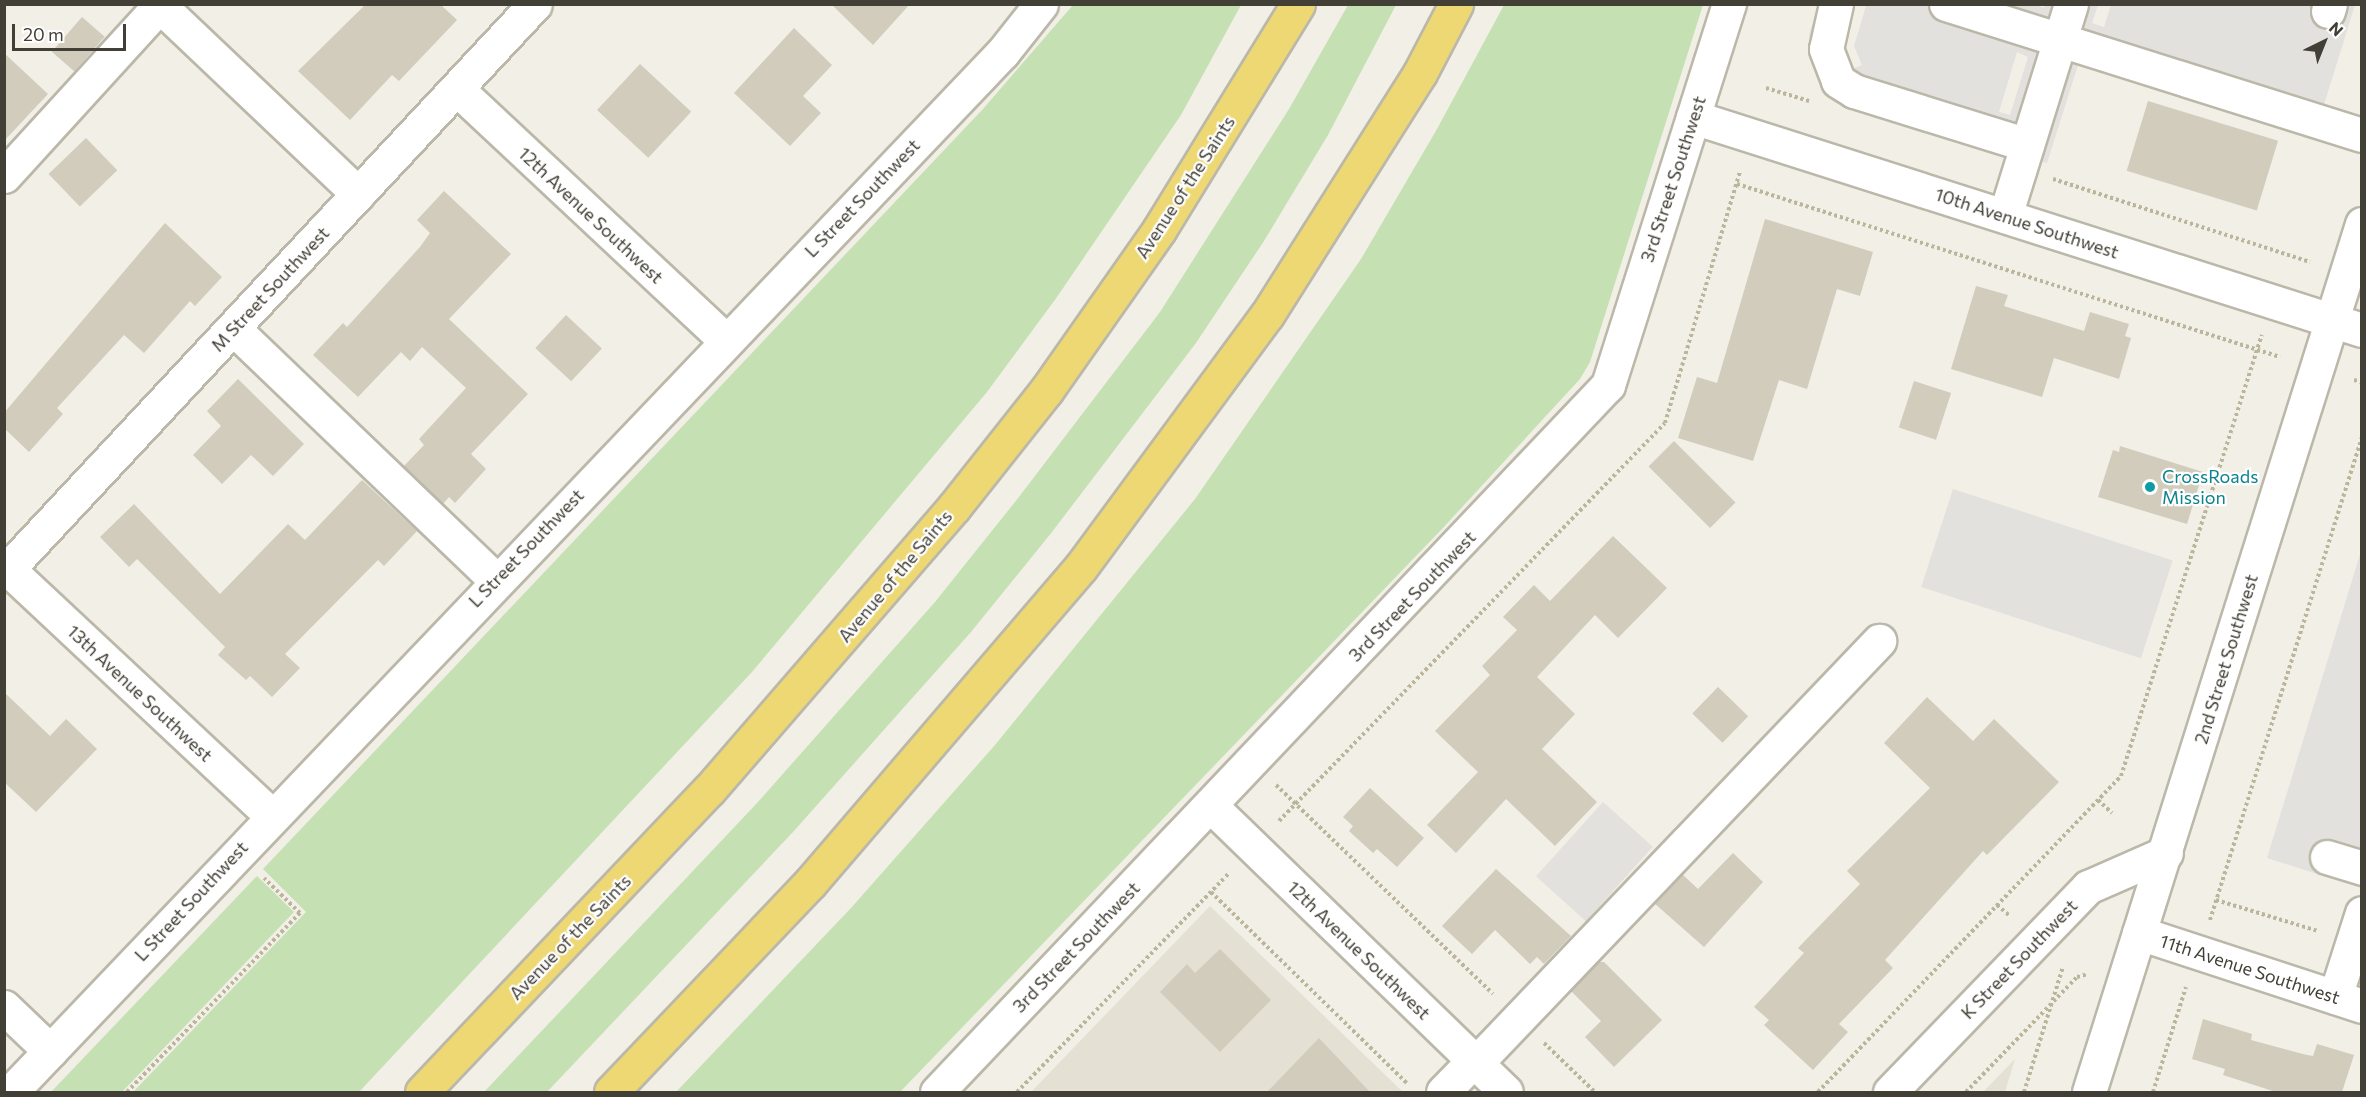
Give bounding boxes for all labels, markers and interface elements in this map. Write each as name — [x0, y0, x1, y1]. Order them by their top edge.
scale bar — [15, 12, 129, 50]
north arrow — [2294, 12, 2354, 72]
text: N — [2326, 17, 2347, 40]
text: 20 m — [23, 23, 64, 45]
street label: 3rd Street Southwest — [1636, 93, 1710, 265]
street label: Avenue of the Saints — [1131, 112, 1239, 262]
street label: L Street Southwest — [800, 134, 924, 262]
street label: 12th Avenue Southwest — [514, 142, 668, 288]
street label: 10th Avenue Southwest — [1932, 183, 2122, 263]
street label: M Street Southwest — [207, 222, 333, 356]
place label: CrossRoads Mission — [2162, 466, 2258, 508]
marker: CrossRoads Mission — [2143, 480, 2157, 494]
street label: L Street Southwest — [464, 484, 588, 612]
street label: Avenue of the Saints — [833, 506, 957, 646]
street label: 3rd Street Southwest — [1344, 526, 1480, 666]
street label: 2nd Street Southwest — [2190, 571, 2262, 747]
street label: 13th Avenue Southwest — [63, 620, 217, 766]
street label: L Street Southwest — [130, 837, 252, 965]
street label: Avenue of the Saints — [505, 870, 635, 1004]
street label: 12th Avenue Southwest — [1283, 876, 1435, 1024]
street label: 3rd Street Southwest — [1008, 877, 1144, 1017]
street label: K Street Southwest — [1956, 895, 2082, 1023]
street label: 11th Avenue Southwest — [2157, 930, 2343, 1008]

